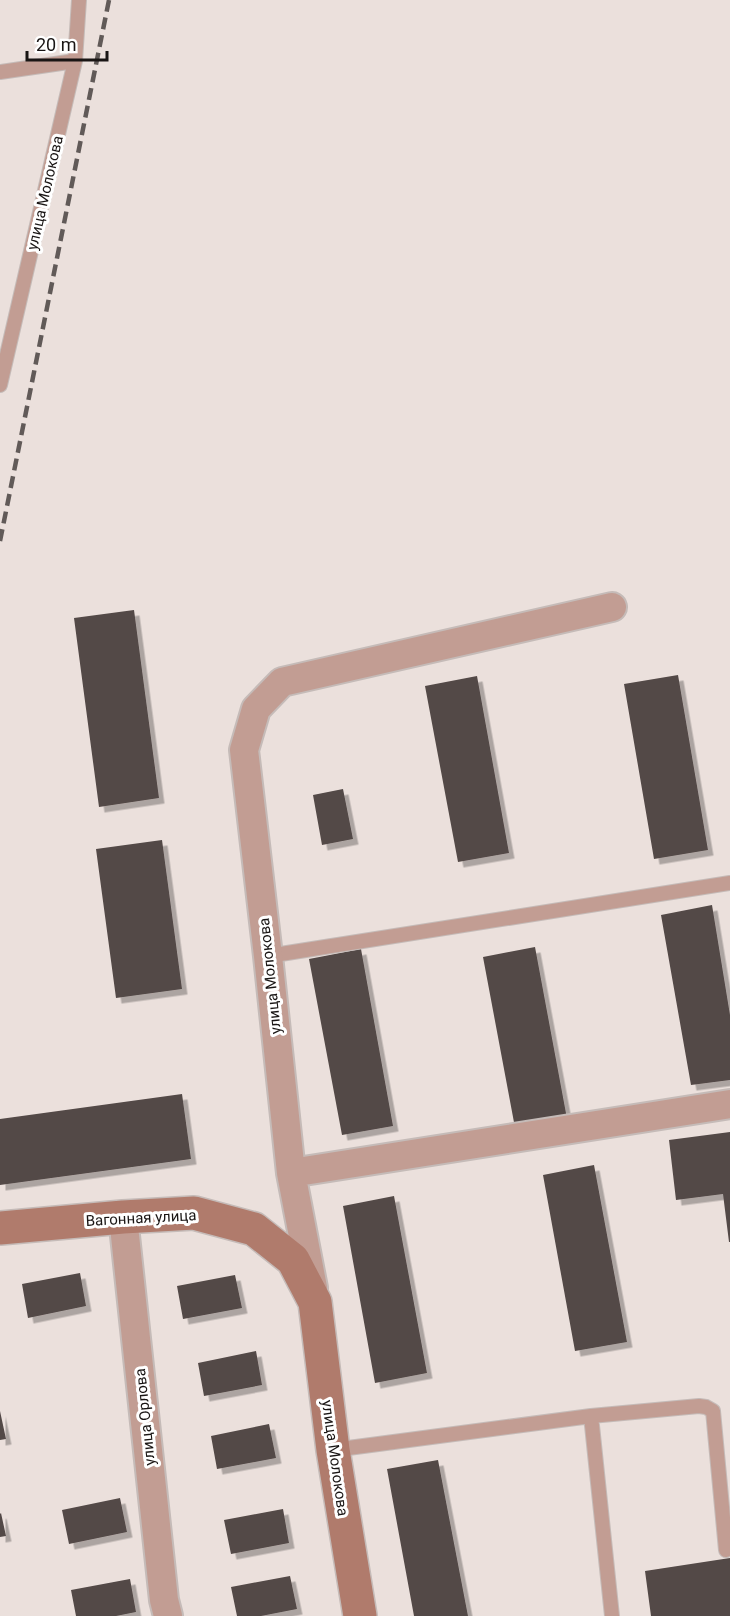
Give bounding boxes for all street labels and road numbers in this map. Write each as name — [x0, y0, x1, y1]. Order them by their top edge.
street label: улица Молокова — [23, 134, 67, 252]
street label: улица Молокова — [255, 917, 285, 1035]
street label: Вагонная улица — [85, 1206, 197, 1230]
street label: улица Орлова — [131, 1368, 159, 1466]
street label: улица Молокова — [318, 1399, 352, 1517]

